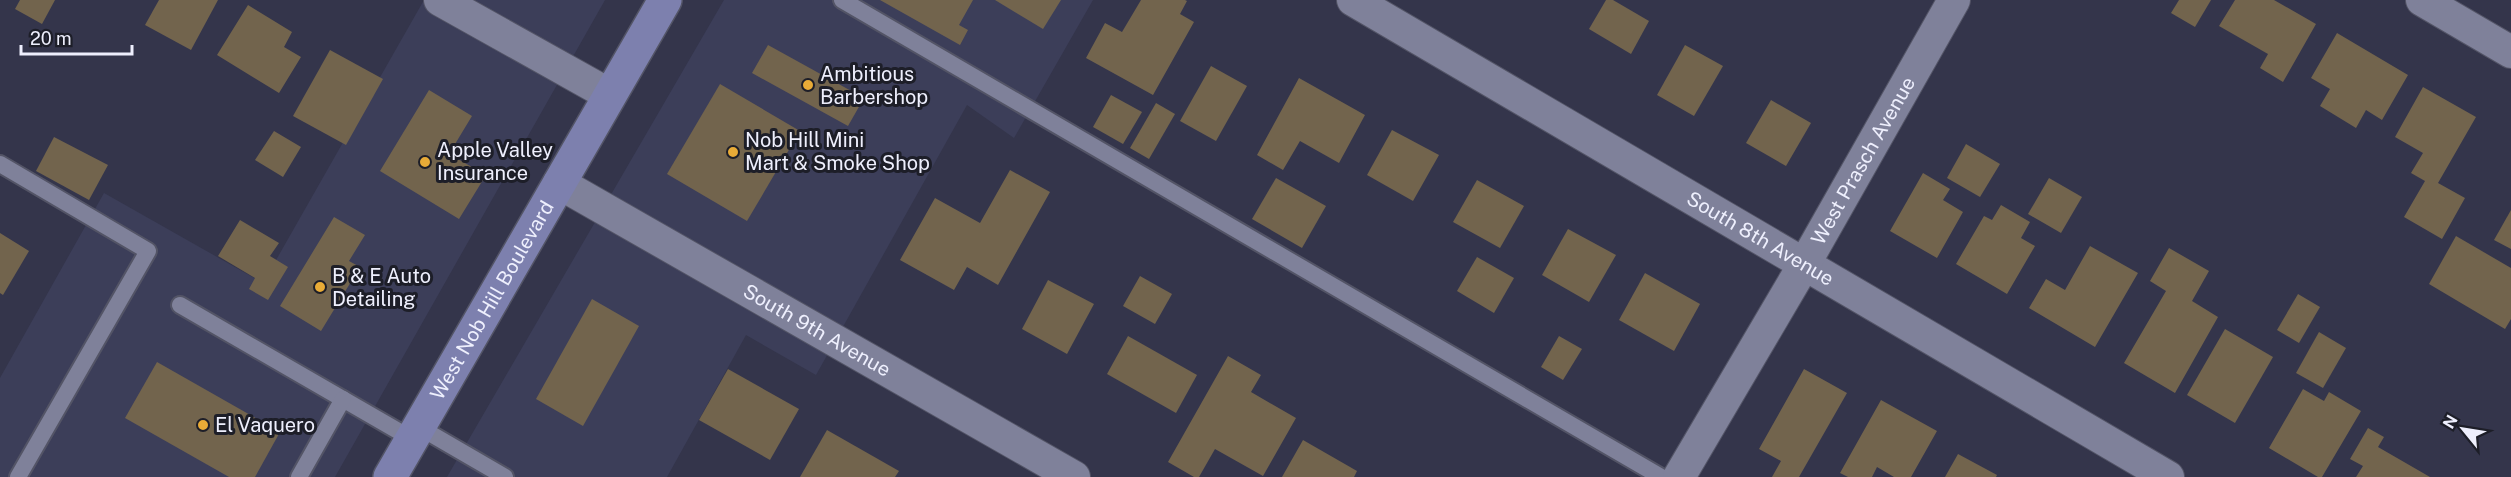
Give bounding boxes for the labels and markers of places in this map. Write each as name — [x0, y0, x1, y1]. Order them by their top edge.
place label: Ambitious Barbershop — [820, 62, 928, 109]
marker: Ambitious Barbershop — [801, 78, 815, 92]
place label: Nob Hill Mini Mart & Smoke Shop — [745, 128, 930, 175]
place label: Apple Valley Insurance — [437, 138, 553, 185]
marker: Nob Hill Mini Mart & Smoke Shop — [726, 145, 740, 159]
marker: Apple Valley Insurance — [418, 155, 432, 169]
place label: B & E Auto Detailing — [332, 264, 431, 311]
marker: B & E Auto Detailing — [313, 280, 327, 294]
place label: El Vaquero — [215, 413, 315, 437]
marker: El Vaquero — [196, 418, 210, 432]

